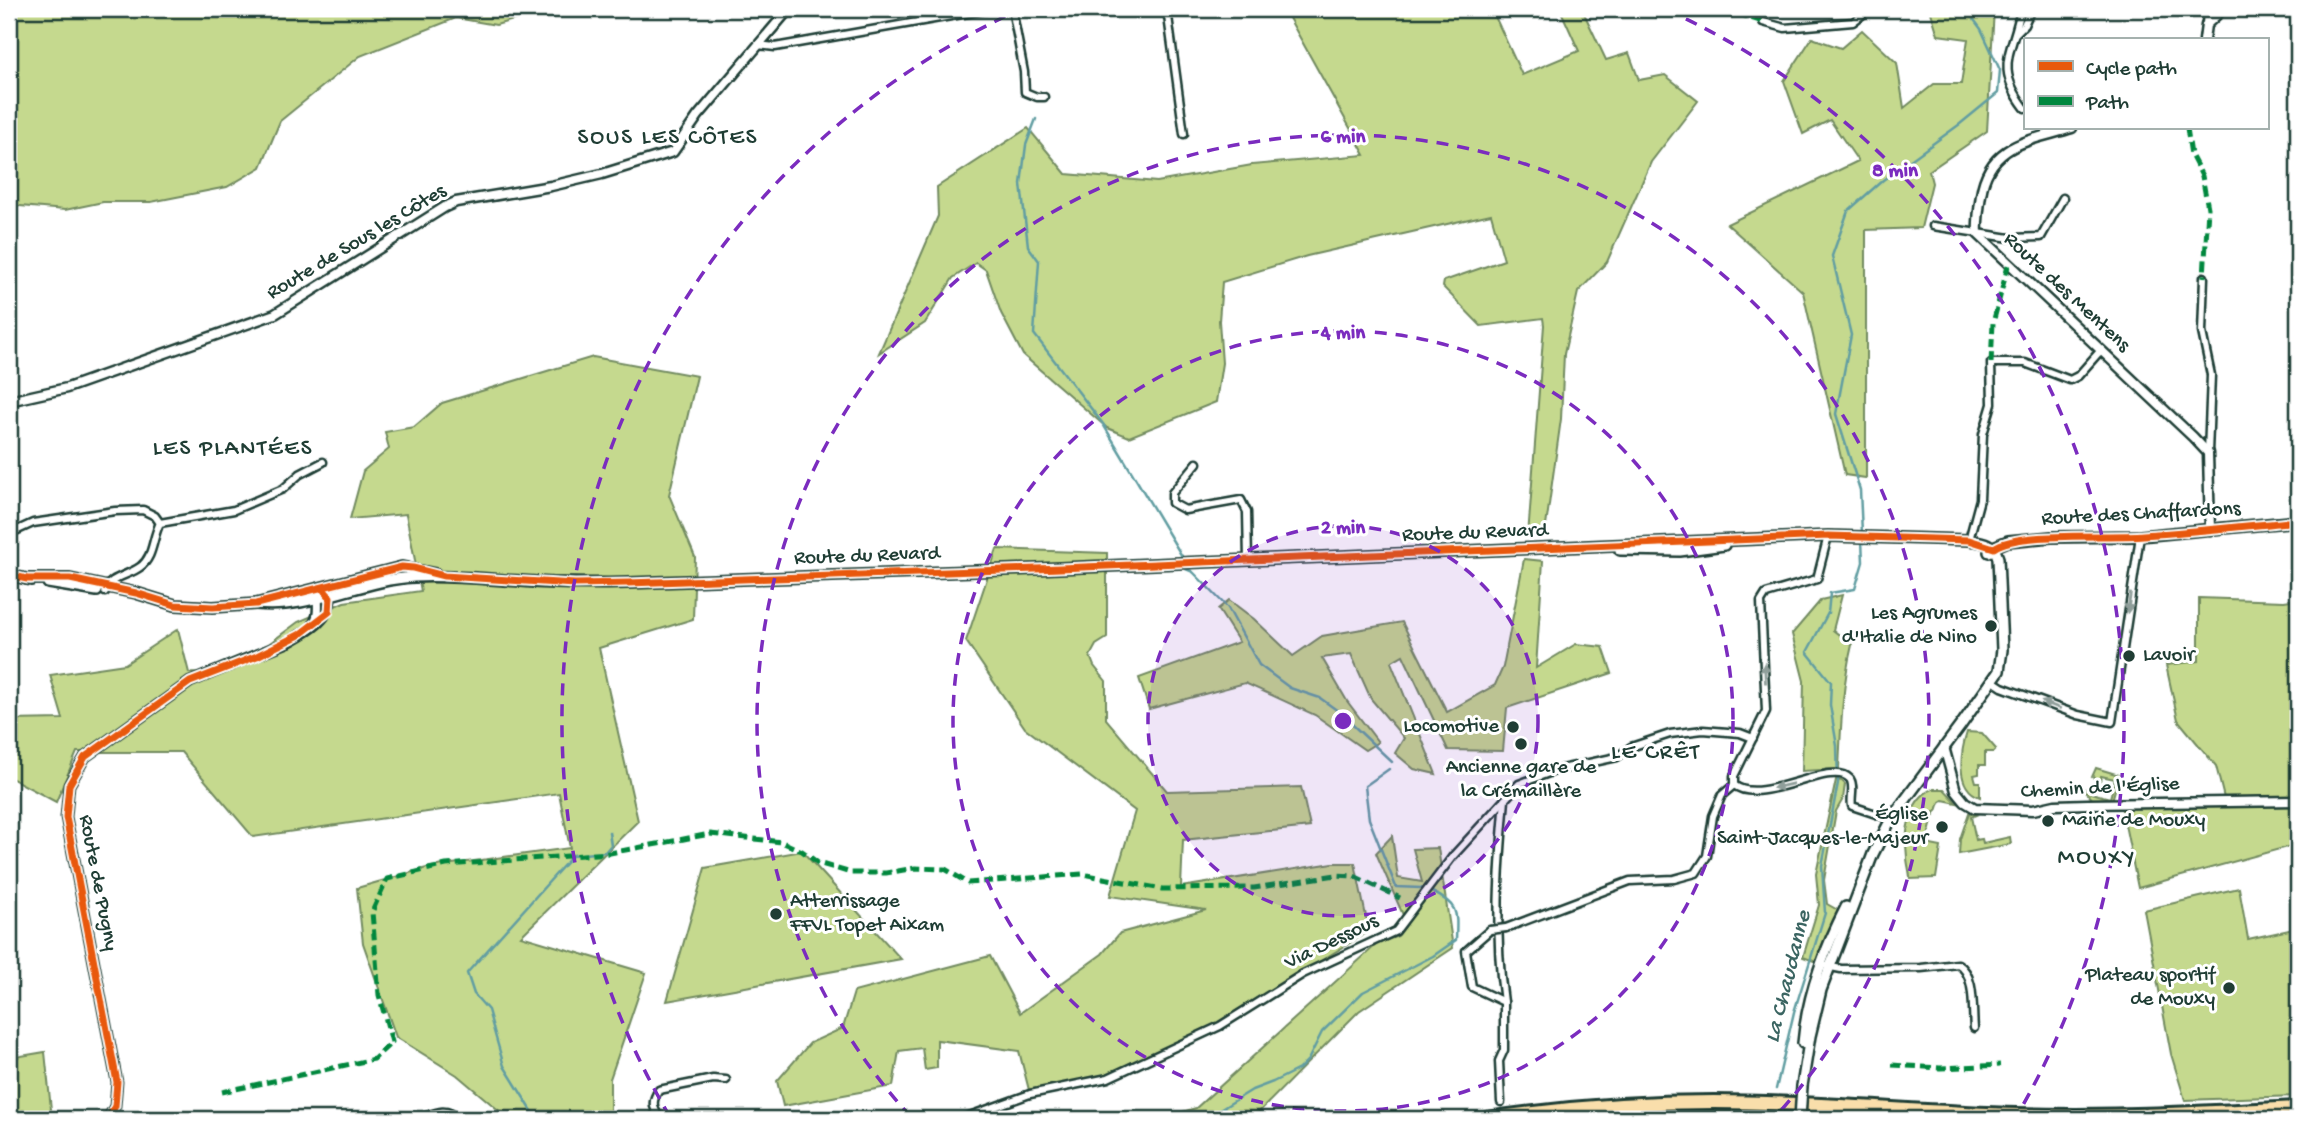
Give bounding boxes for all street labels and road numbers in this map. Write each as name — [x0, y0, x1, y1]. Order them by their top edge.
street label: Route de Sous les Côtes — [263, 179, 452, 307]
street label: Route des Mentens — [1997, 228, 2136, 359]
street label: Route des Chaffardons — [2041, 497, 2242, 533]
street label: Route du Revard — [1402, 519, 1550, 549]
street label: Route du Revard — [794, 542, 942, 572]
street label: Chemin de l'Église — [2020, 772, 2181, 806]
street label: Route de Pugny — [72, 813, 122, 953]
street label: Via Dessous — [1280, 909, 1384, 977]

